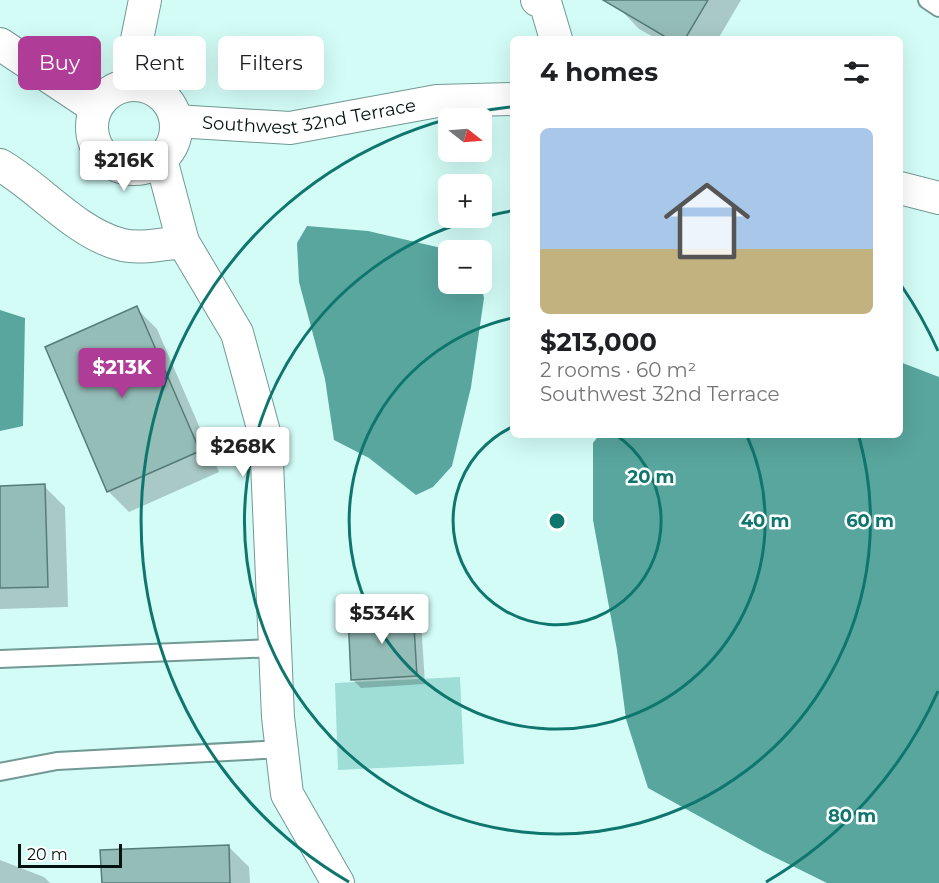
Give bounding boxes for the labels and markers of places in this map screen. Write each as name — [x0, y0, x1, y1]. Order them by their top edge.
pin: $216K — [82, 141, 166, 192]
pin: $213K — [80, 348, 164, 399]
pin: $268K — [201, 427, 285, 478]
centre of rings — [547, 511, 567, 531]
pin: $534K — [340, 594, 424, 645]

